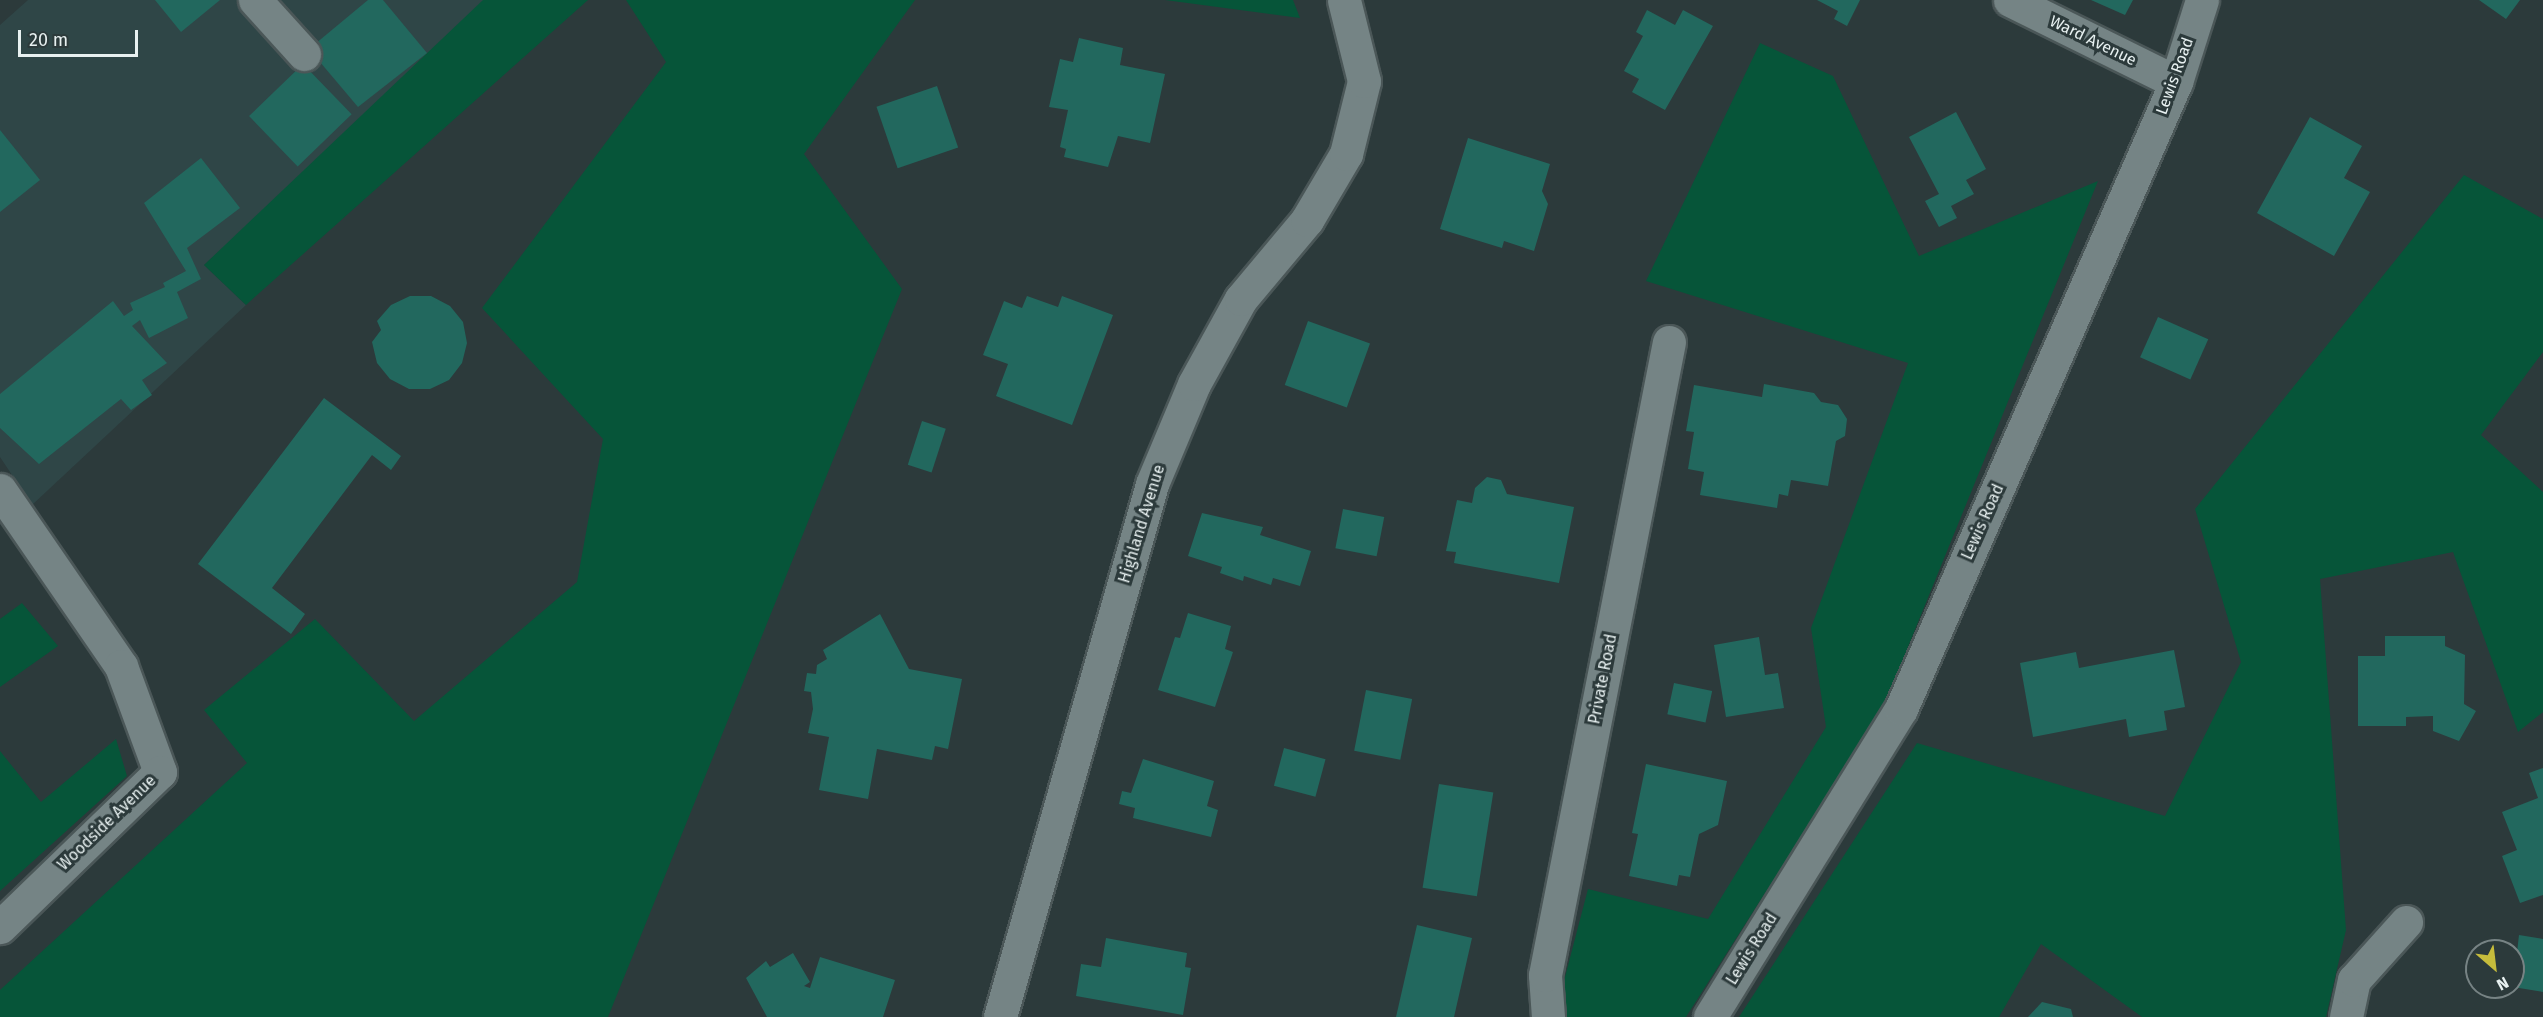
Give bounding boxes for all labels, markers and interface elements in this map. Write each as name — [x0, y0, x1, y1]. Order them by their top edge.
street label: Ward Avenue — [2047, 12, 2139, 70]
scale bar — [21, 18, 141, 56]
text: 20 m — [29, 29, 68, 51]
street label: Lewis Road — [2152, 35, 2198, 117]
street label: Highland Avenue — [1115, 463, 1169, 585]
street label: Lewis Road — [1958, 481, 2008, 563]
street label: Private Road — [1585, 632, 1621, 726]
street label: Woodside Avenue — [54, 771, 160, 875]
street label: Lewis Road — [1722, 910, 1782, 988]
north arrow — [2465, 939, 2525, 999]
text: N — [2494, 973, 2512, 994]

